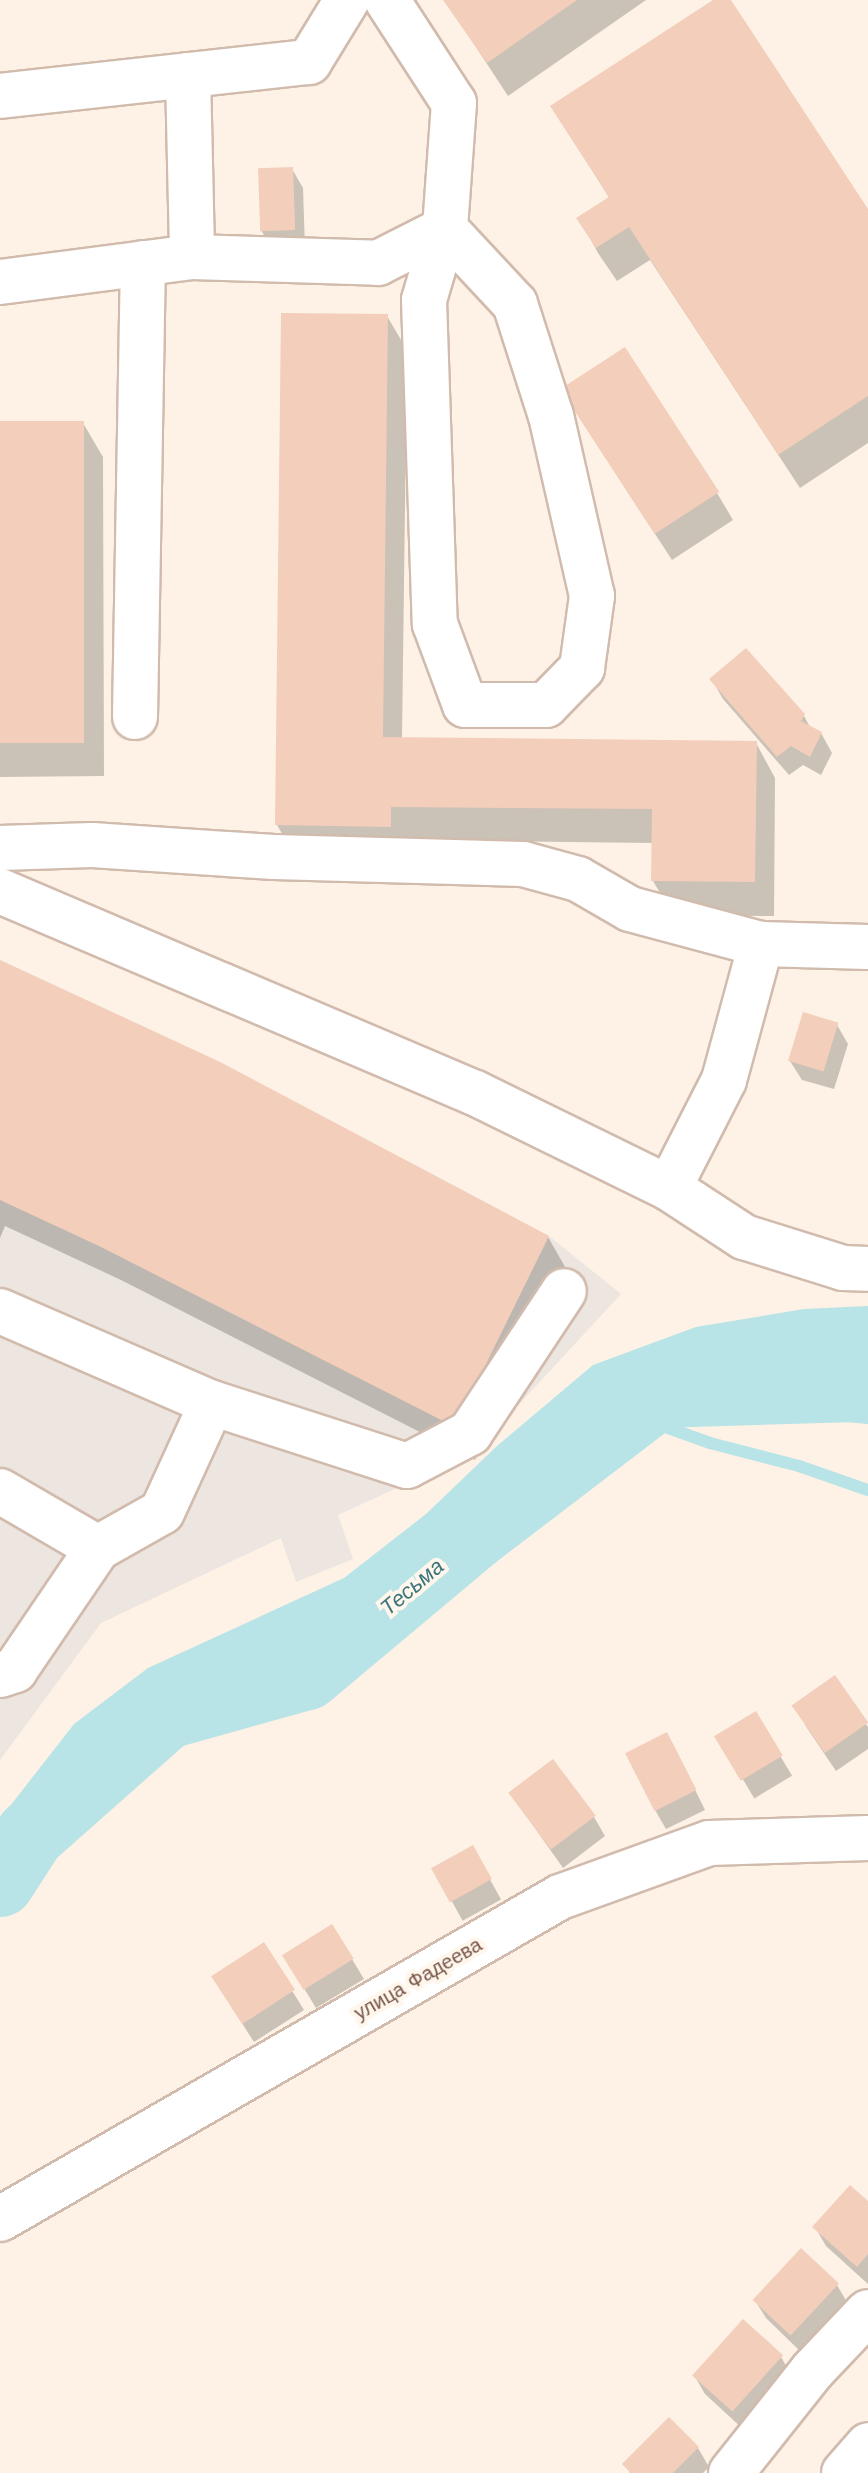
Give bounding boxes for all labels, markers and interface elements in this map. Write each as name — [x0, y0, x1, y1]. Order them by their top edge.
water label: Тесьма — [375, 1553, 449, 1621]
street label: улица Фадеева — [350, 1933, 486, 2025]

